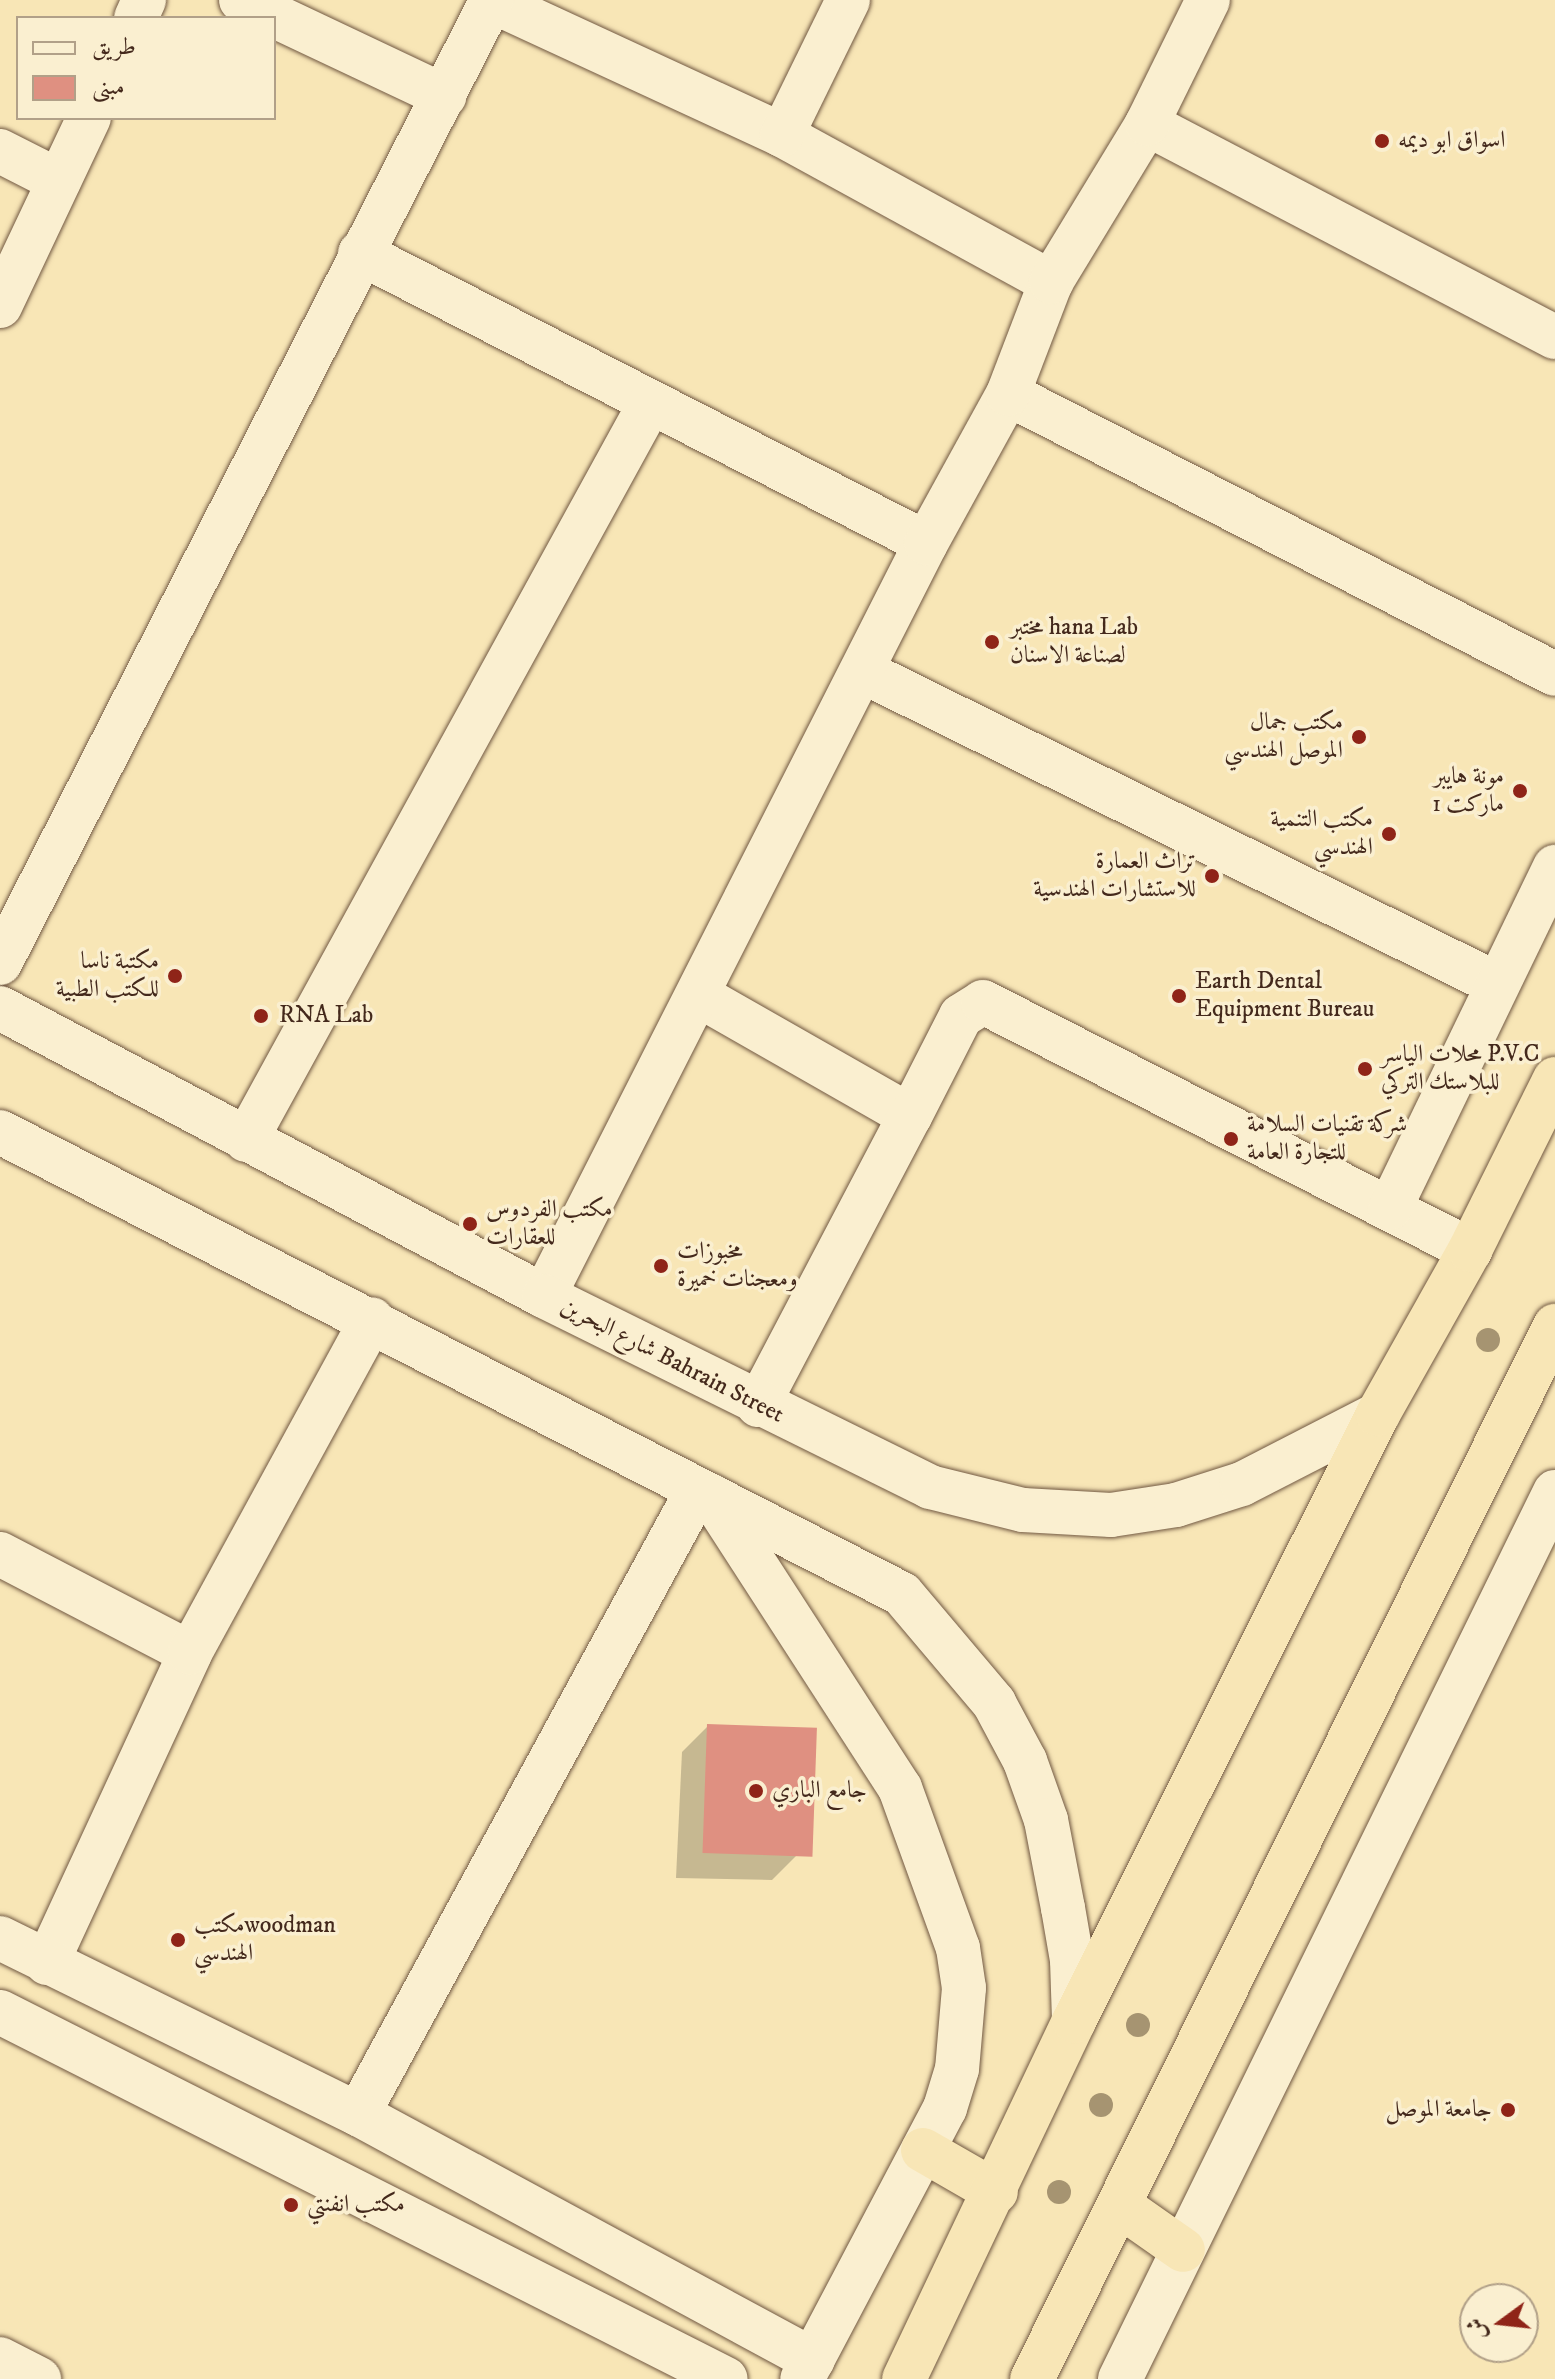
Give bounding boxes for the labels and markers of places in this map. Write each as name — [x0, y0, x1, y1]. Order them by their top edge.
place label: اسواق ابو ديمه — [1398, 127, 1506, 155]
marker: اسواق ابو ديمه — [1373, 132, 1391, 150]
place label: مختبر hana Lab لصناعة الاسنان — [1010, 614, 1138, 670]
marker: مختبر hana Lab لصناعة الاسنان — [981, 631, 1003, 653]
place label: مكتب جمال الموصل الهندسي — [1224, 709, 1343, 765]
marker: مكتب جمال الموصل الهندسي — [1350, 728, 1368, 746]
place label: مونة هايبر ماركت 1 — [1432, 763, 1504, 819]
marker: مونة هايبر ماركت 1 — [1511, 782, 1529, 800]
place label: مكتب التنمية الهندسي — [1270, 806, 1373, 862]
marker: مكتب التنمية الهندسي — [1380, 825, 1398, 843]
place label: تراث العمارة للاستشارات الهندسية — [1033, 848, 1196, 904]
marker: تراث العمارة للاستشارات الهندسية — [1203, 867, 1221, 885]
place label: مكتبة ناسا للكتب الطبية — [56, 948, 159, 1004]
marker: مكتبة ناسا للكتب الطبية — [166, 967, 184, 985]
place label: Earth Dental Equipment Bureau — [1195, 968, 1374, 1024]
marker: Earth Dental Equipment Bureau — [1170, 987, 1188, 1005]
place label: RNA Lab — [279, 1002, 373, 1030]
marker: RNA Lab — [250, 1005, 272, 1027]
place label: محلات الياسر P.V.C للبلاستك التركي — [1381, 1041, 1539, 1097]
marker: محلات الياسر P.V.C للبلاستك التركي — [1356, 1060, 1374, 1078]
place label: شركة تقنيات السلامة للتجارة العامة — [1247, 1111, 1407, 1167]
marker: شركة تقنيات السلامة للتجارة العامة — [1222, 1130, 1240, 1148]
place label: مكتب الفردوس للعقارات — [486, 1196, 613, 1252]
marker: مكتب الفردوس للعقارات — [461, 1215, 479, 1233]
place label: مخبوزات ومعجنات خميرة — [677, 1238, 798, 1294]
marker: مخبوزات ومعجنات خميرة — [652, 1257, 670, 1275]
place label: جامع الباري — [772, 1777, 867, 1805]
marker: جامع الباري — [747, 1782, 765, 1800]
place label: مكتبwoodman الهندسي — [194, 1912, 336, 1968]
marker: مكتبwoodman الهندسي — [169, 1931, 187, 1949]
place label: جامعة الموصل — [1385, 2096, 1492, 2124]
marker: جامعة الموصل — [1499, 2101, 1517, 2119]
place label: مكتب انفنتي — [307, 2191, 405, 2219]
marker: مكتب انفنتي — [282, 2196, 300, 2214]

